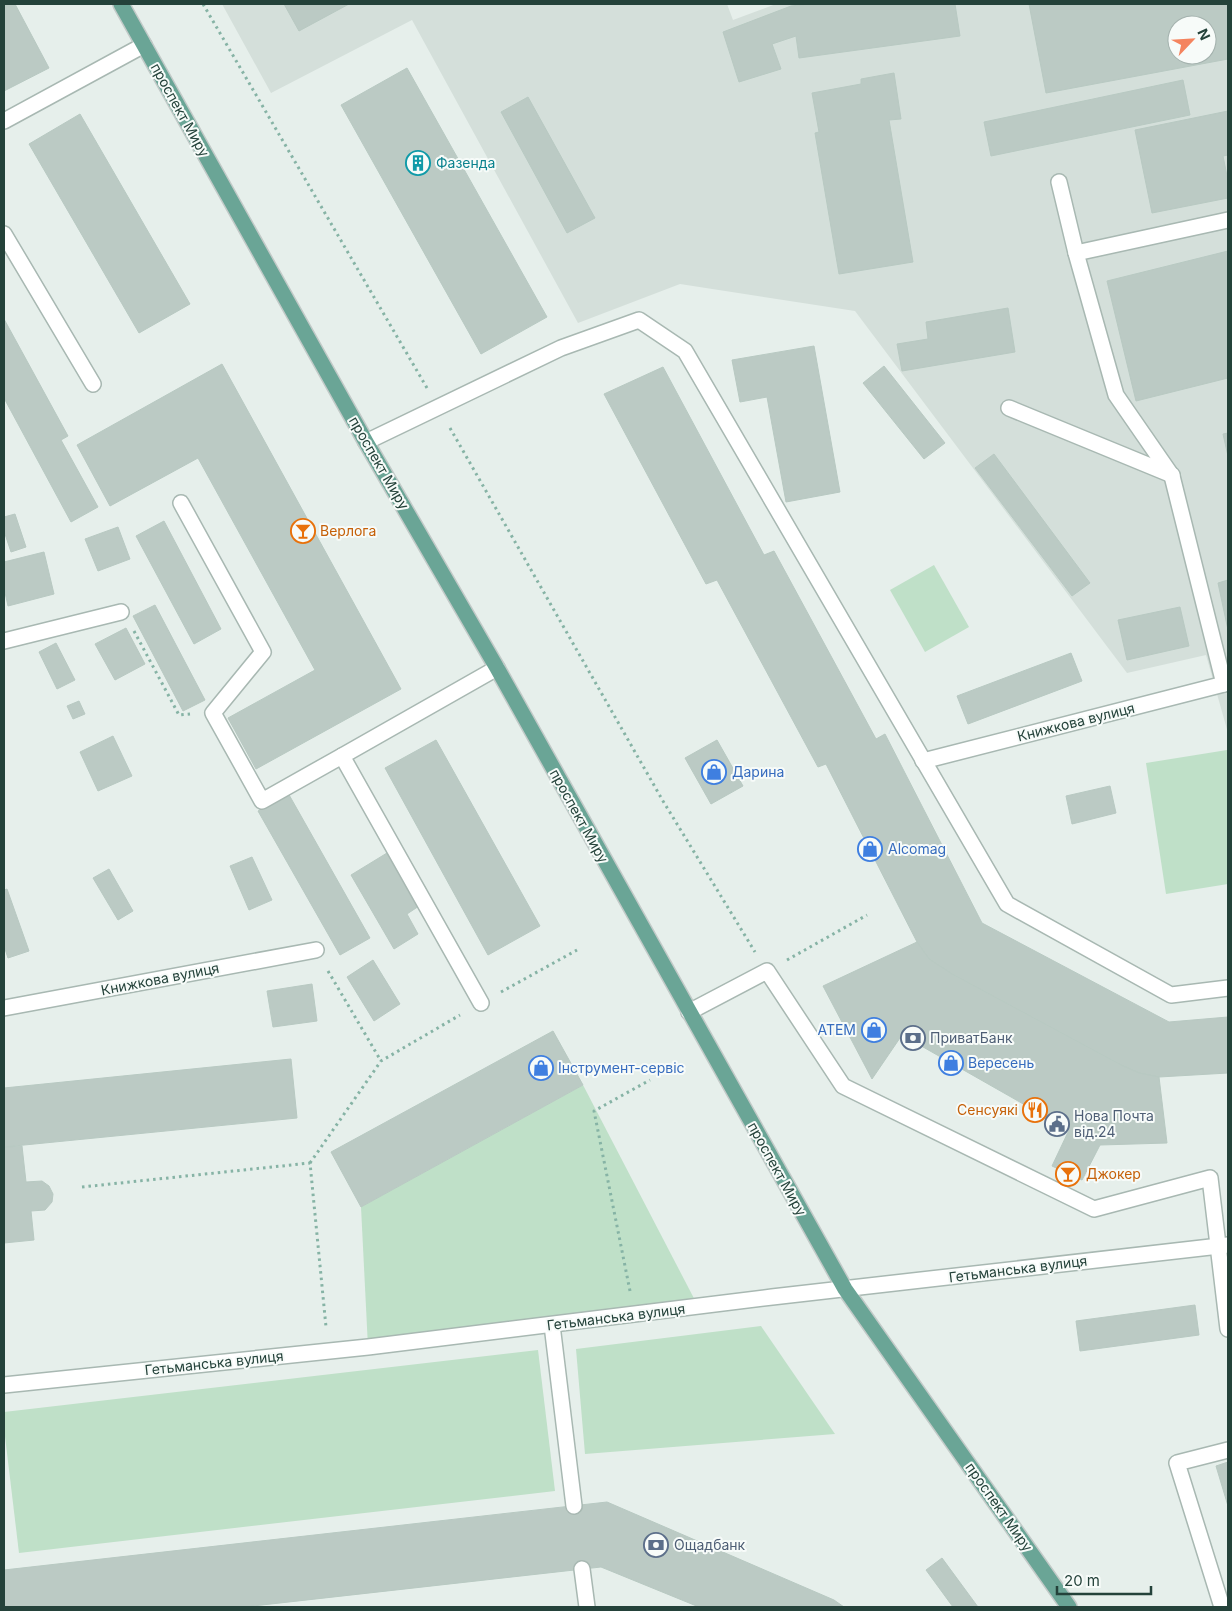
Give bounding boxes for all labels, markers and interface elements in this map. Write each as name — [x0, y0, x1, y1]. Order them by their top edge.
north arrow — [1167, 15, 1217, 65]
text: N — [1194, 26, 1214, 43]
street label: проспект Миру — [148, 60, 213, 160]
building icon: Фазенда — [405, 150, 431, 176]
place label: Фазенда — [436, 154, 495, 171]
street label: проспект Миру — [346, 413, 413, 512]
bar icon: Beрлога — [290, 518, 316, 544]
place label: Beрлога — [320, 522, 376, 539]
street label: Книжкова вулиця — [1015, 699, 1136, 744]
shop icon: Дарина — [701, 759, 727, 785]
place label: Дарина — [732, 763, 784, 780]
street label: проспект Миру — [547, 766, 612, 866]
shop icon: Alcomag — [857, 836, 883, 862]
place label: Alcomag — [888, 840, 946, 857]
street label: Книжкова вулиця — [99, 959, 221, 998]
shop icon: АТЕМ — [861, 1017, 887, 1043]
place label: АТЕМ — [817, 1021, 856, 1038]
bank icon: ПриватБанк — [900, 1025, 926, 1051]
place label: ПриватБанк — [930, 1029, 1013, 1046]
shop icon: Вересень — [938, 1050, 964, 1076]
place label: Вересень — [968, 1054, 1034, 1071]
shop icon: Інструмент-сервіс — [528, 1055, 554, 1081]
place label: Інструмент-сервіс — [558, 1059, 685, 1076]
restaurant icon: Сенсуякі — [1022, 1097, 1048, 1123]
place label: Сенсуякі — [957, 1101, 1018, 1118]
place label: Нова Почта від.24 — [1074, 1107, 1154, 1140]
public building icon: Нова Почта від.24 — [1044, 1111, 1070, 1137]
street label: проспект Миру — [745, 1119, 810, 1219]
bar icon: Джокер — [1055, 1161, 1081, 1187]
place label: Джокер — [1086, 1165, 1141, 1182]
street label: Гетьманська вулиця — [948, 1252, 1088, 1285]
street label: Гетьманська вулиця — [546, 1300, 686, 1333]
street label: Гетьманська вулиця — [144, 1347, 284, 1378]
street label: проспект Миру — [962, 1459, 1036, 1555]
bank icon: Ощадбанк — [643, 1532, 669, 1558]
place label: Ощадбанк — [674, 1536, 746, 1553]
scale bar — [1057, 1564, 1151, 1596]
text: 20 m — [1064, 1571, 1100, 1590]

